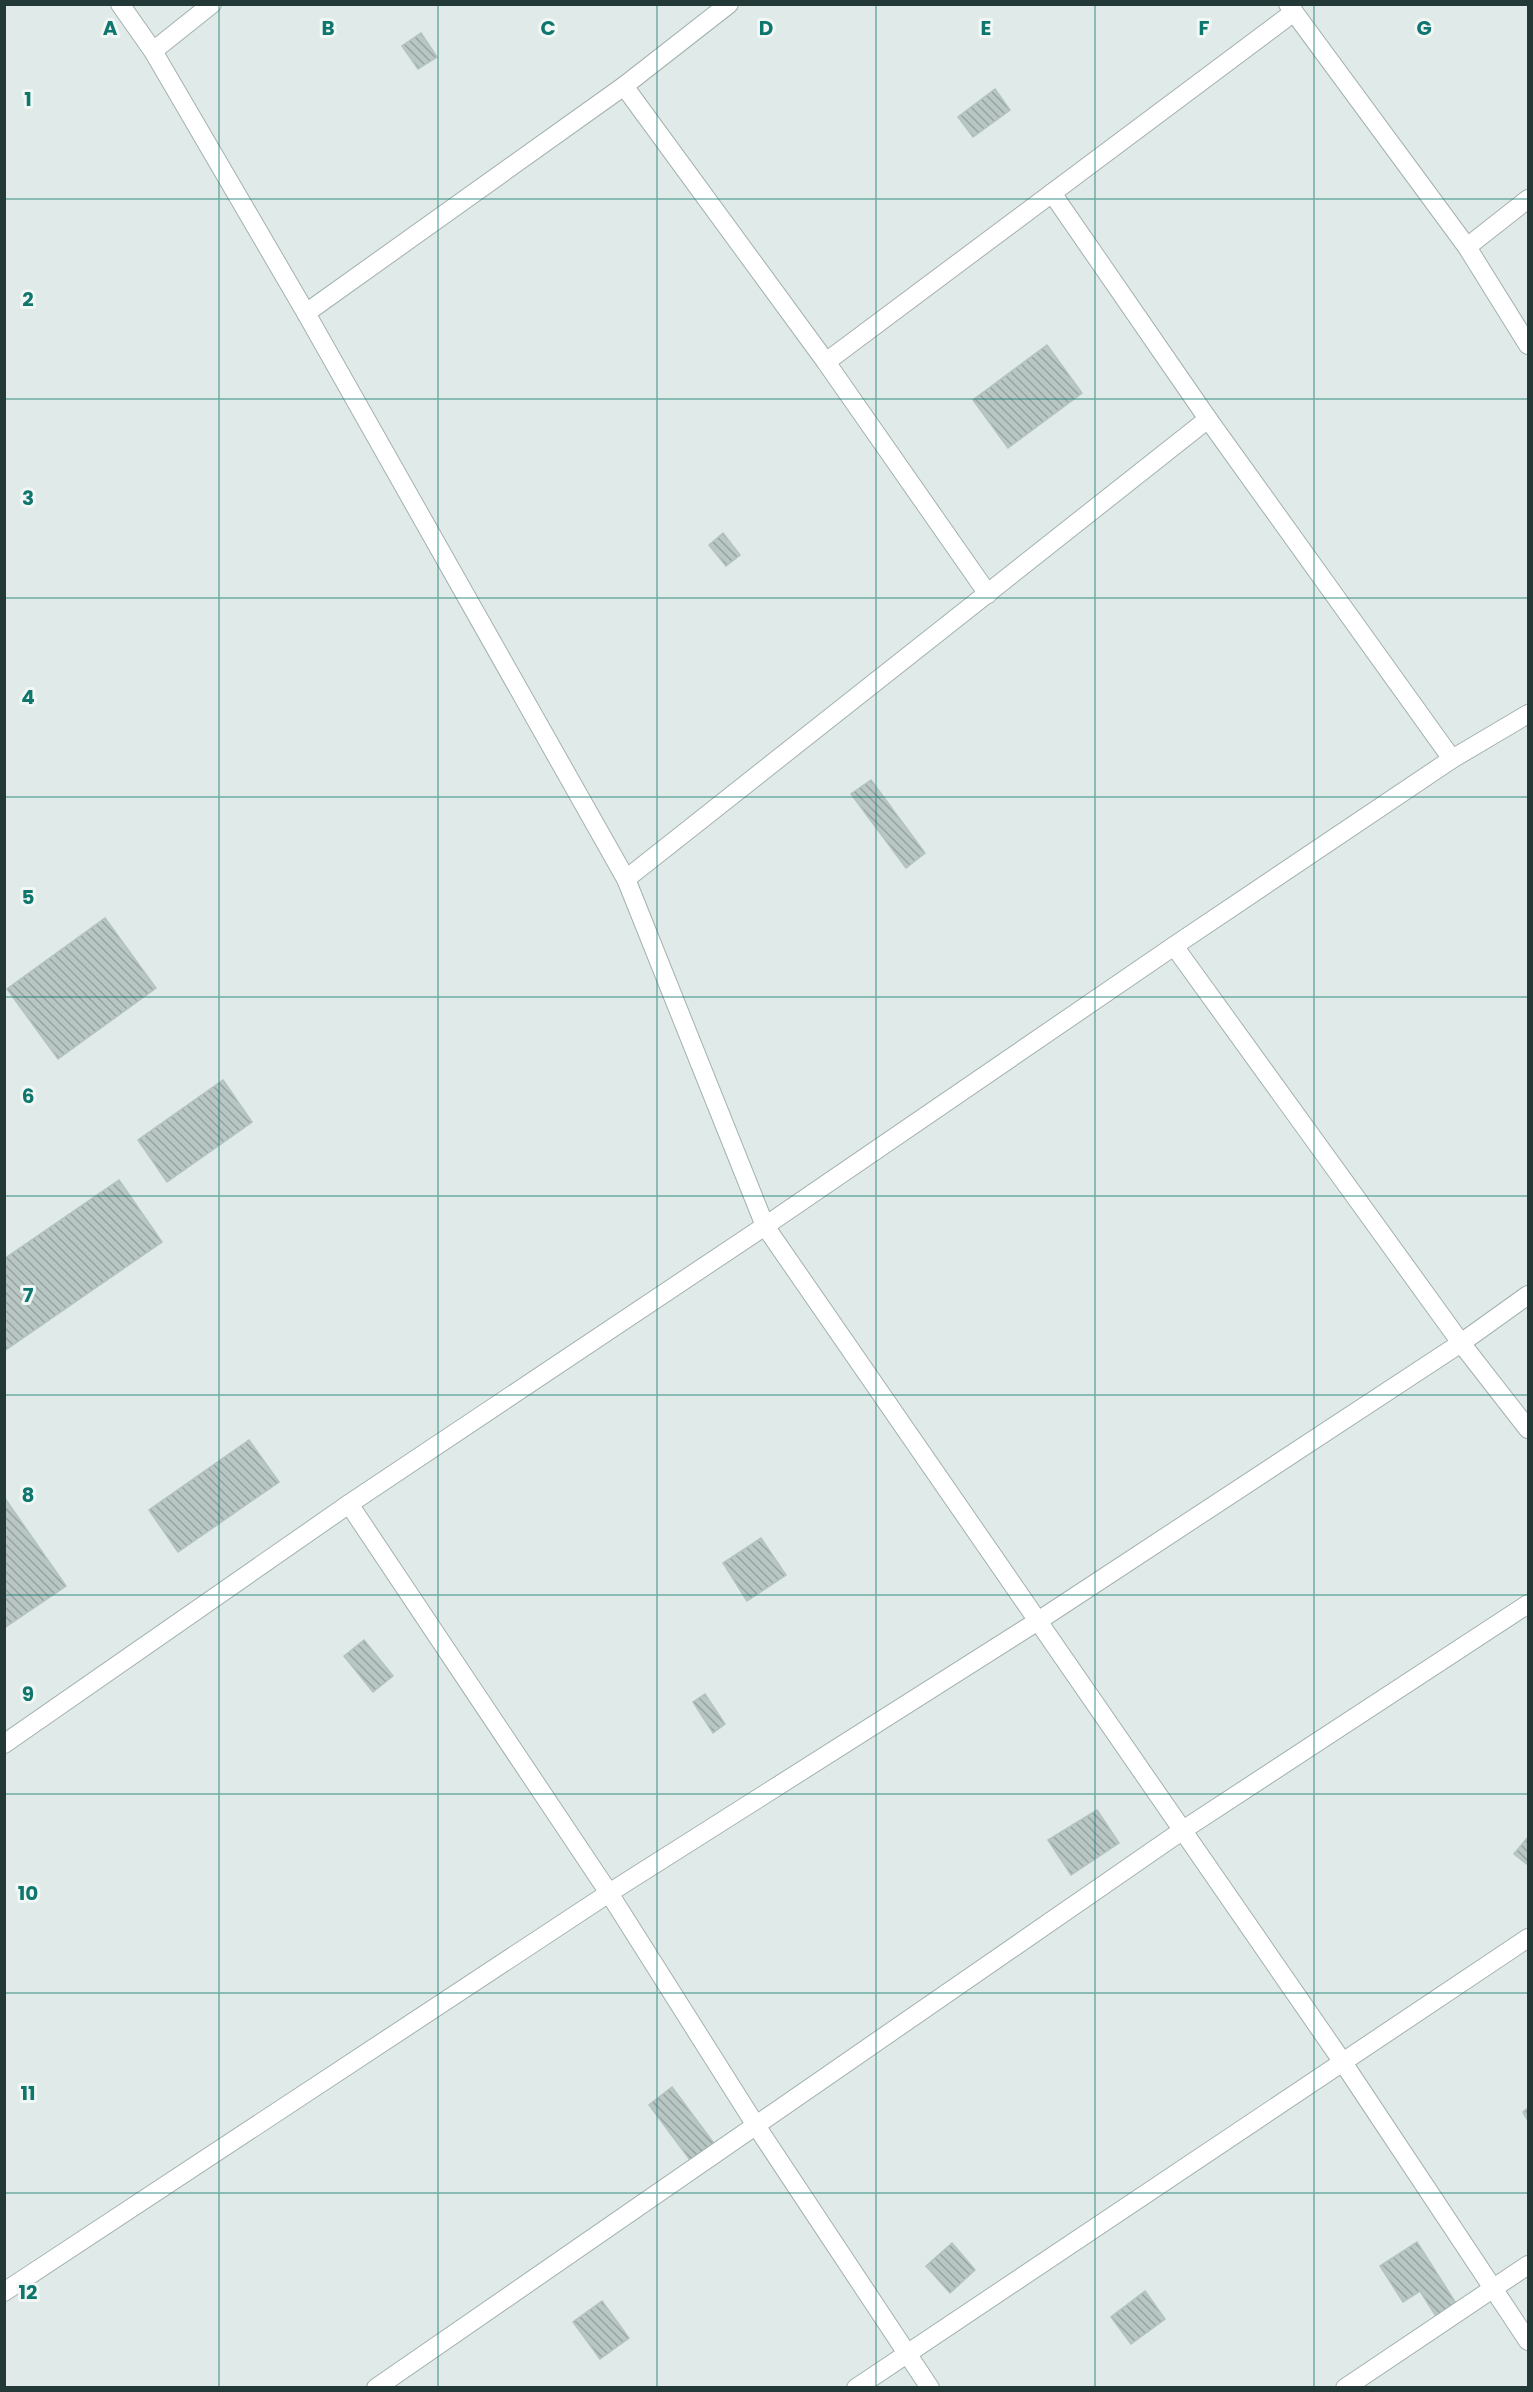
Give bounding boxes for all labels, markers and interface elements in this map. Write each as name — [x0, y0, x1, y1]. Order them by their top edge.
text: A — [103, 14, 118, 42]
text: B — [321, 14, 335, 42]
text: C — [540, 14, 556, 42]
text: D — [759, 14, 773, 42]
text: E — [981, 14, 991, 42]
text: F — [1199, 14, 1210, 42]
text: G — [1416, 14, 1432, 42]
text: 1 — [24, 85, 32, 113]
text: 2 — [22, 285, 34, 313]
text: 3 — [22, 484, 34, 512]
text: 4 — [21, 683, 35, 711]
text: 5 — [22, 883, 35, 911]
text: 6 — [22, 1082, 34, 1110]
text: 7 — [23, 1281, 34, 1309]
text: 8 — [22, 1481, 34, 1509]
text: 9 — [22, 1680, 34, 1708]
text: 10 — [18, 1879, 38, 1907]
text: 11 — [20, 2079, 36, 2107]
text: 12 — [19, 2278, 37, 2306]

